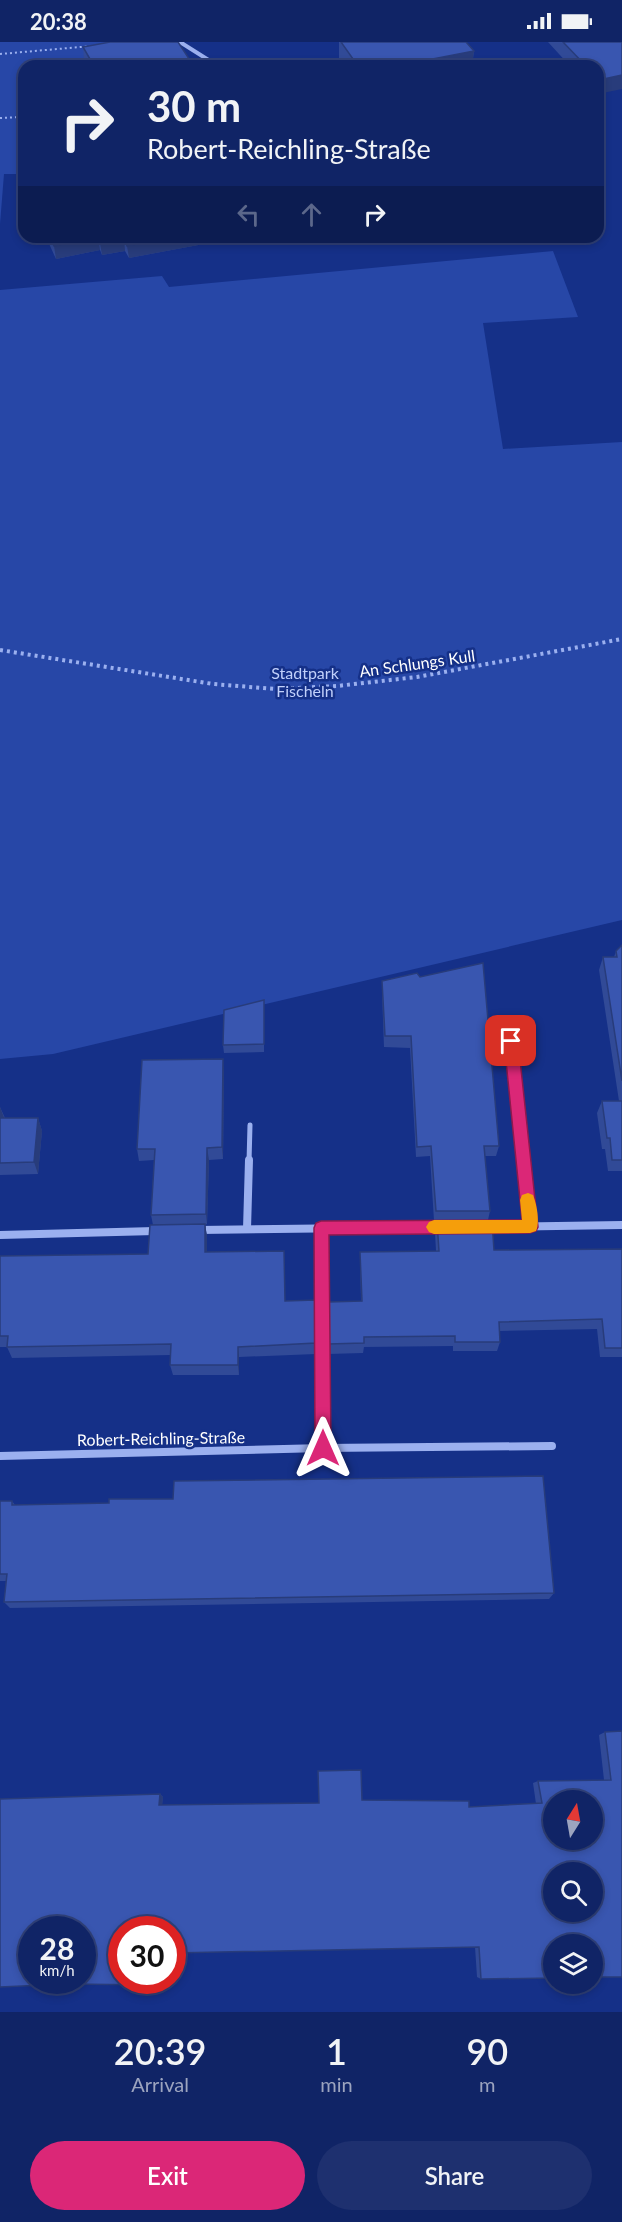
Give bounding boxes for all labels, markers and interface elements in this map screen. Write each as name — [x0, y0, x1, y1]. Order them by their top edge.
text: 20:38 — [30, 8, 87, 35]
text: 30 m — [147, 81, 241, 131]
icon: right — [48, 84, 126, 162]
text: Robert-Reichling-Straße — [147, 132, 431, 165]
icon: left — [232, 198, 265, 231]
icon: ahead — [295, 198, 328, 231]
icon: right — [358, 198, 391, 231]
street label: An Schlungs Kull — [358, 645, 476, 681]
park label: Stadtpark Fischeln — [271, 663, 340, 700]
pin — [485, 1015, 536, 1066]
icon: arrive — [494, 1024, 527, 1057]
position arrow — [291, 1416, 355, 1480]
street label: Robert-Reichling-Straße — [77, 1427, 245, 1449]
north arrow — [543, 1790, 603, 1850]
map controls — [543, 1790, 603, 1994]
button: search — [543, 1862, 603, 1922]
speed limit sign: 30 — [108, 1916, 186, 1994]
text: 28 — [40, 1930, 74, 1966]
button: layers — [543, 1934, 603, 1994]
text: km/h — [39, 1961, 75, 1979]
text: 20:39 — [114, 2029, 206, 2073]
text: 1 — [326, 2029, 347, 2073]
text: 90 — [466, 2029, 508, 2073]
text: Arrival — [131, 2072, 189, 2096]
text: min — [320, 2072, 353, 2096]
text: m — [479, 2072, 496, 2096]
button: Exit — [30, 2141, 305, 2210]
button: Share — [317, 2141, 592, 2210]

